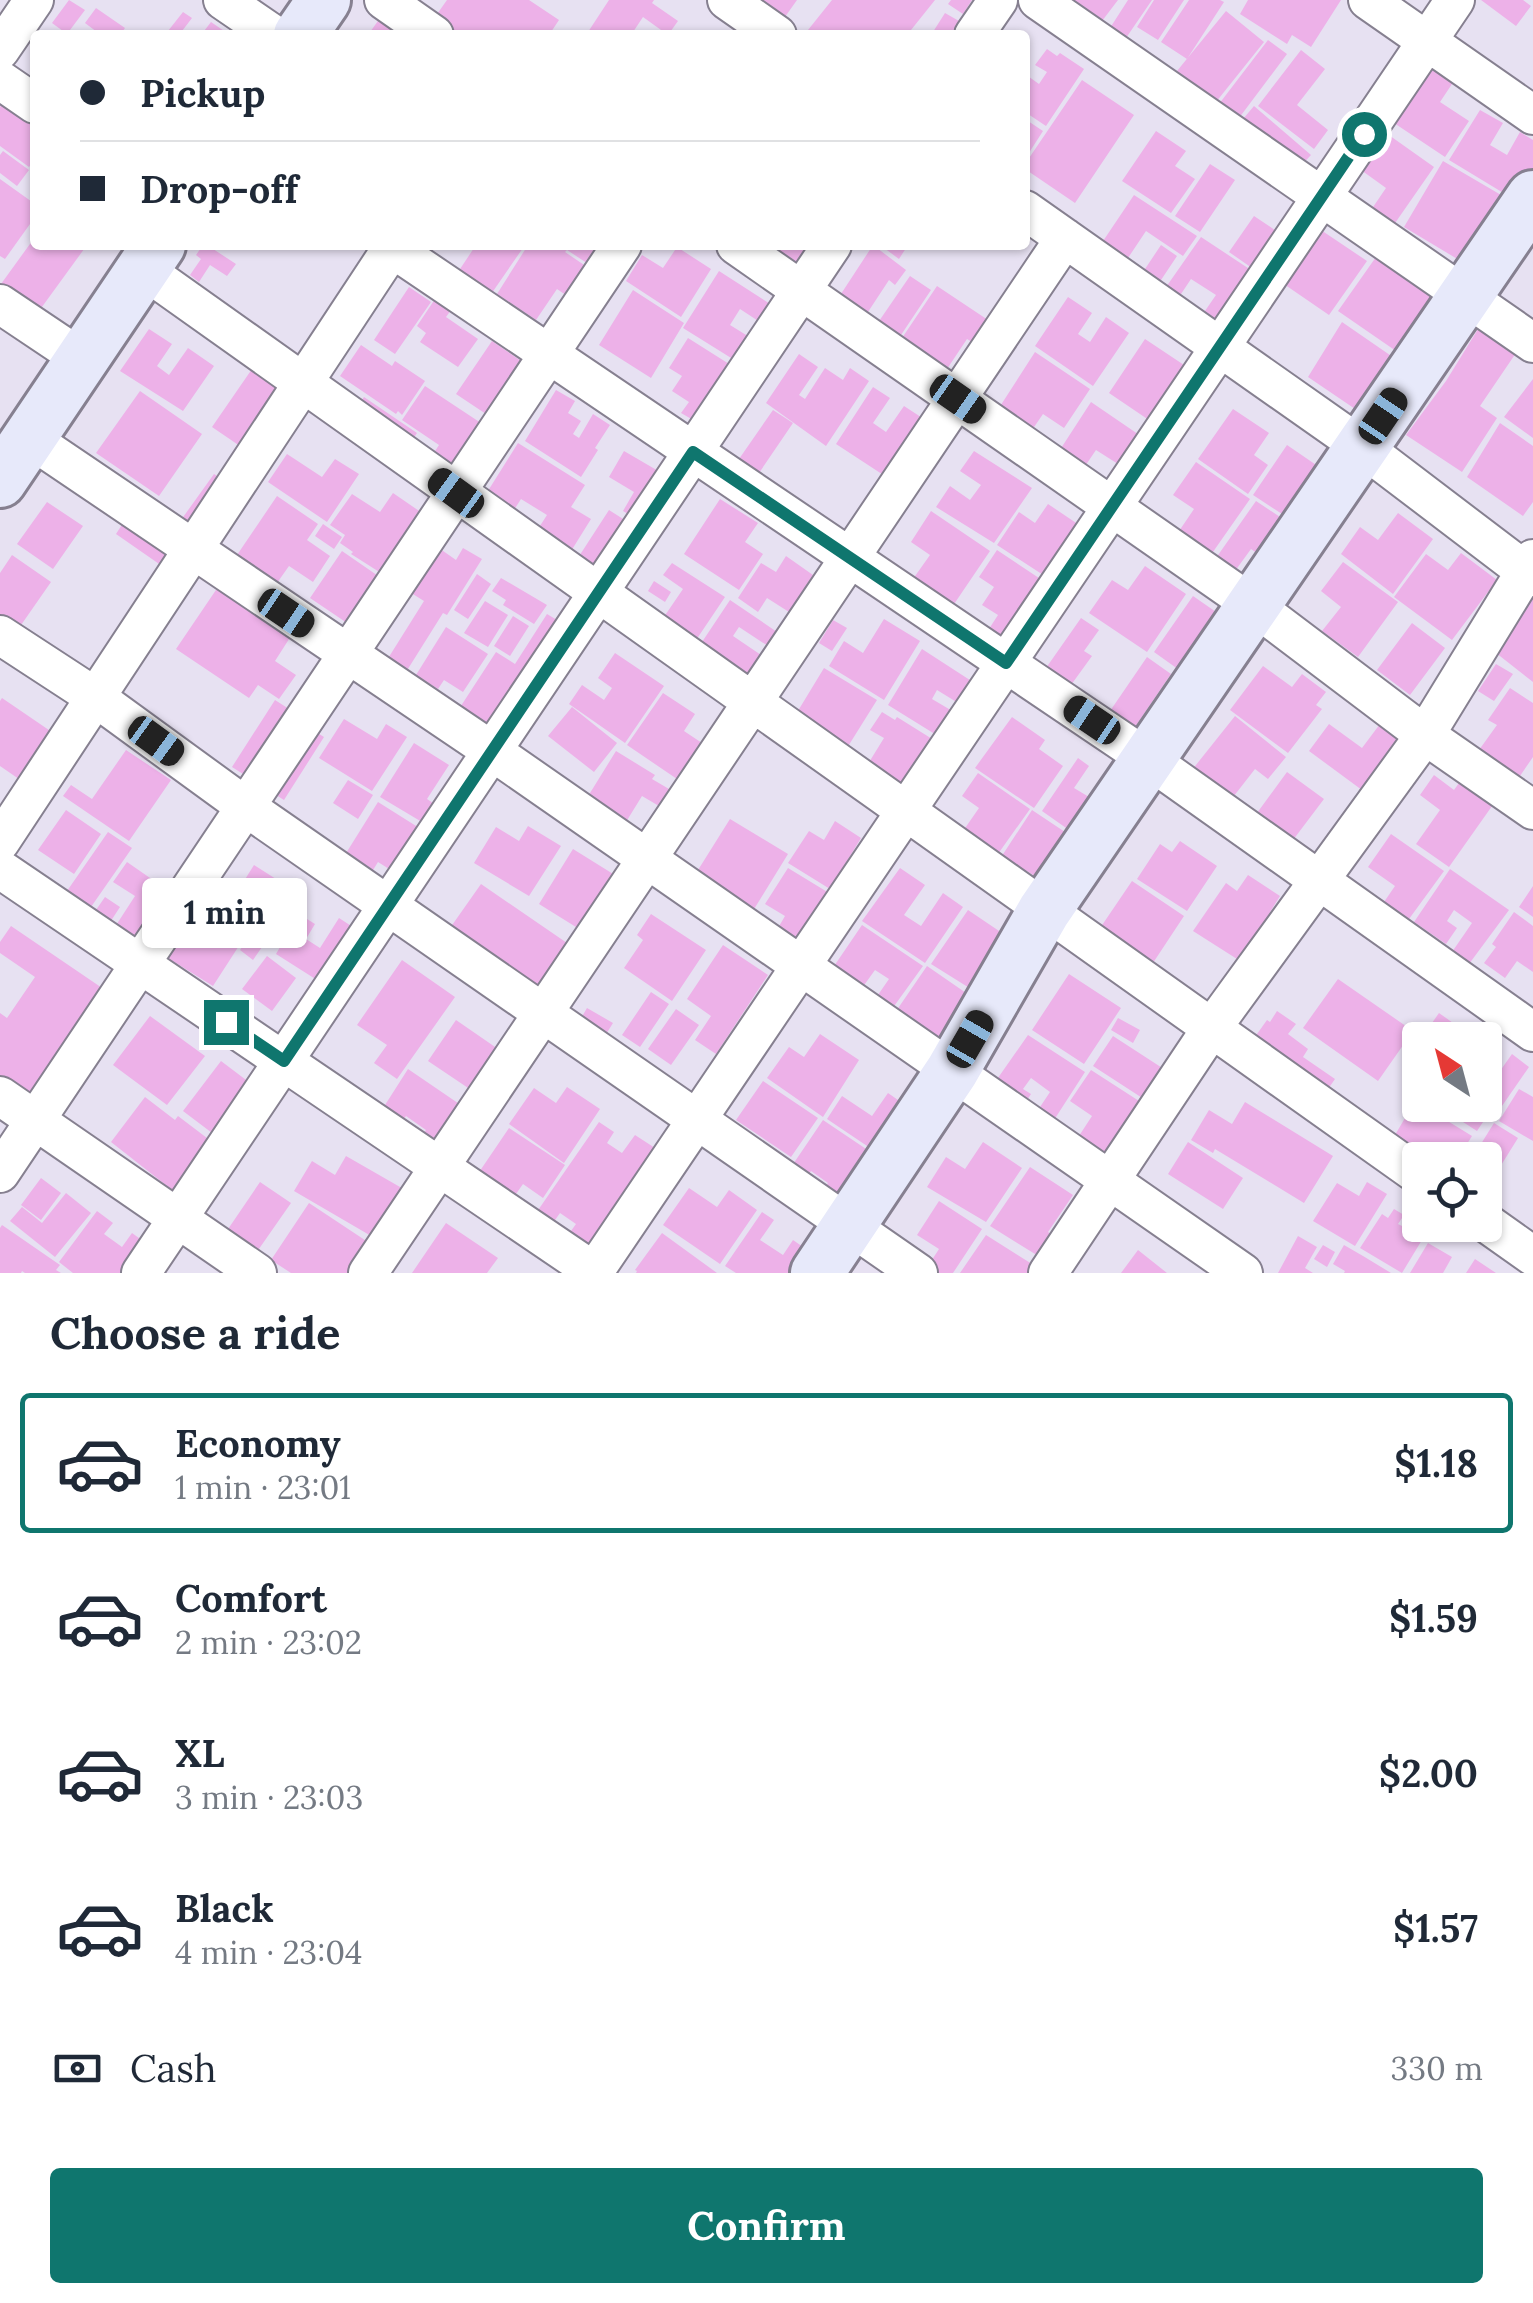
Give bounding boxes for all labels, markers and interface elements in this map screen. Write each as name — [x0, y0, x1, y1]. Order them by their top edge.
text: Pickup — [140, 69, 265, 117]
route start — [1342, 112, 1387, 157]
text: Drop-off — [140, 165, 298, 213]
car — [925, 370, 991, 428]
car — [1354, 383, 1412, 449]
car — [423, 463, 489, 523]
car — [253, 584, 319, 642]
car — [1059, 691, 1125, 749]
car — [123, 711, 189, 771]
callout: 1 min — [144, 877, 308, 947]
text: 1 min — [184, 892, 265, 933]
route end — [204, 1000, 249, 1045]
car — [942, 1006, 998, 1072]
north arrow — [1402, 1022, 1502, 1122]
map controls — [1402, 1022, 1502, 1242]
button: locate — [1402, 1142, 1502, 1242]
text: Choose a ride — [50, 1304, 340, 1361]
icon: car — [55, 1418, 145, 1508]
text: Economy — [175, 1419, 341, 1467]
text: $1.18 — [1394, 1439, 1478, 1487]
text: 1 min · 23:01 — [175, 1467, 351, 1508]
icon: car — [55, 1573, 145, 1663]
text: Comfort — [175, 1574, 327, 1622]
text: $1.59 — [1389, 1594, 1478, 1642]
text: 2 min · 23:02 — [175, 1622, 362, 1663]
icon: car — [55, 1728, 145, 1818]
text: XL — [175, 1729, 225, 1777]
text: $2.00 — [1379, 1749, 1478, 1797]
text: 3 min · 23:03 — [175, 1777, 363, 1818]
icon: car — [55, 1883, 145, 1973]
text: Black — [175, 1884, 274, 1932]
text: $1.57 — [1393, 1904, 1478, 1952]
text: 4 min · 23:04 — [175, 1932, 362, 1973]
icon: cash — [50, 2041, 105, 2096]
text: Cash — [130, 2044, 217, 2092]
text: 330 m — [1390, 2048, 1483, 2089]
button: Confirm — [50, 2168, 1483, 2283]

